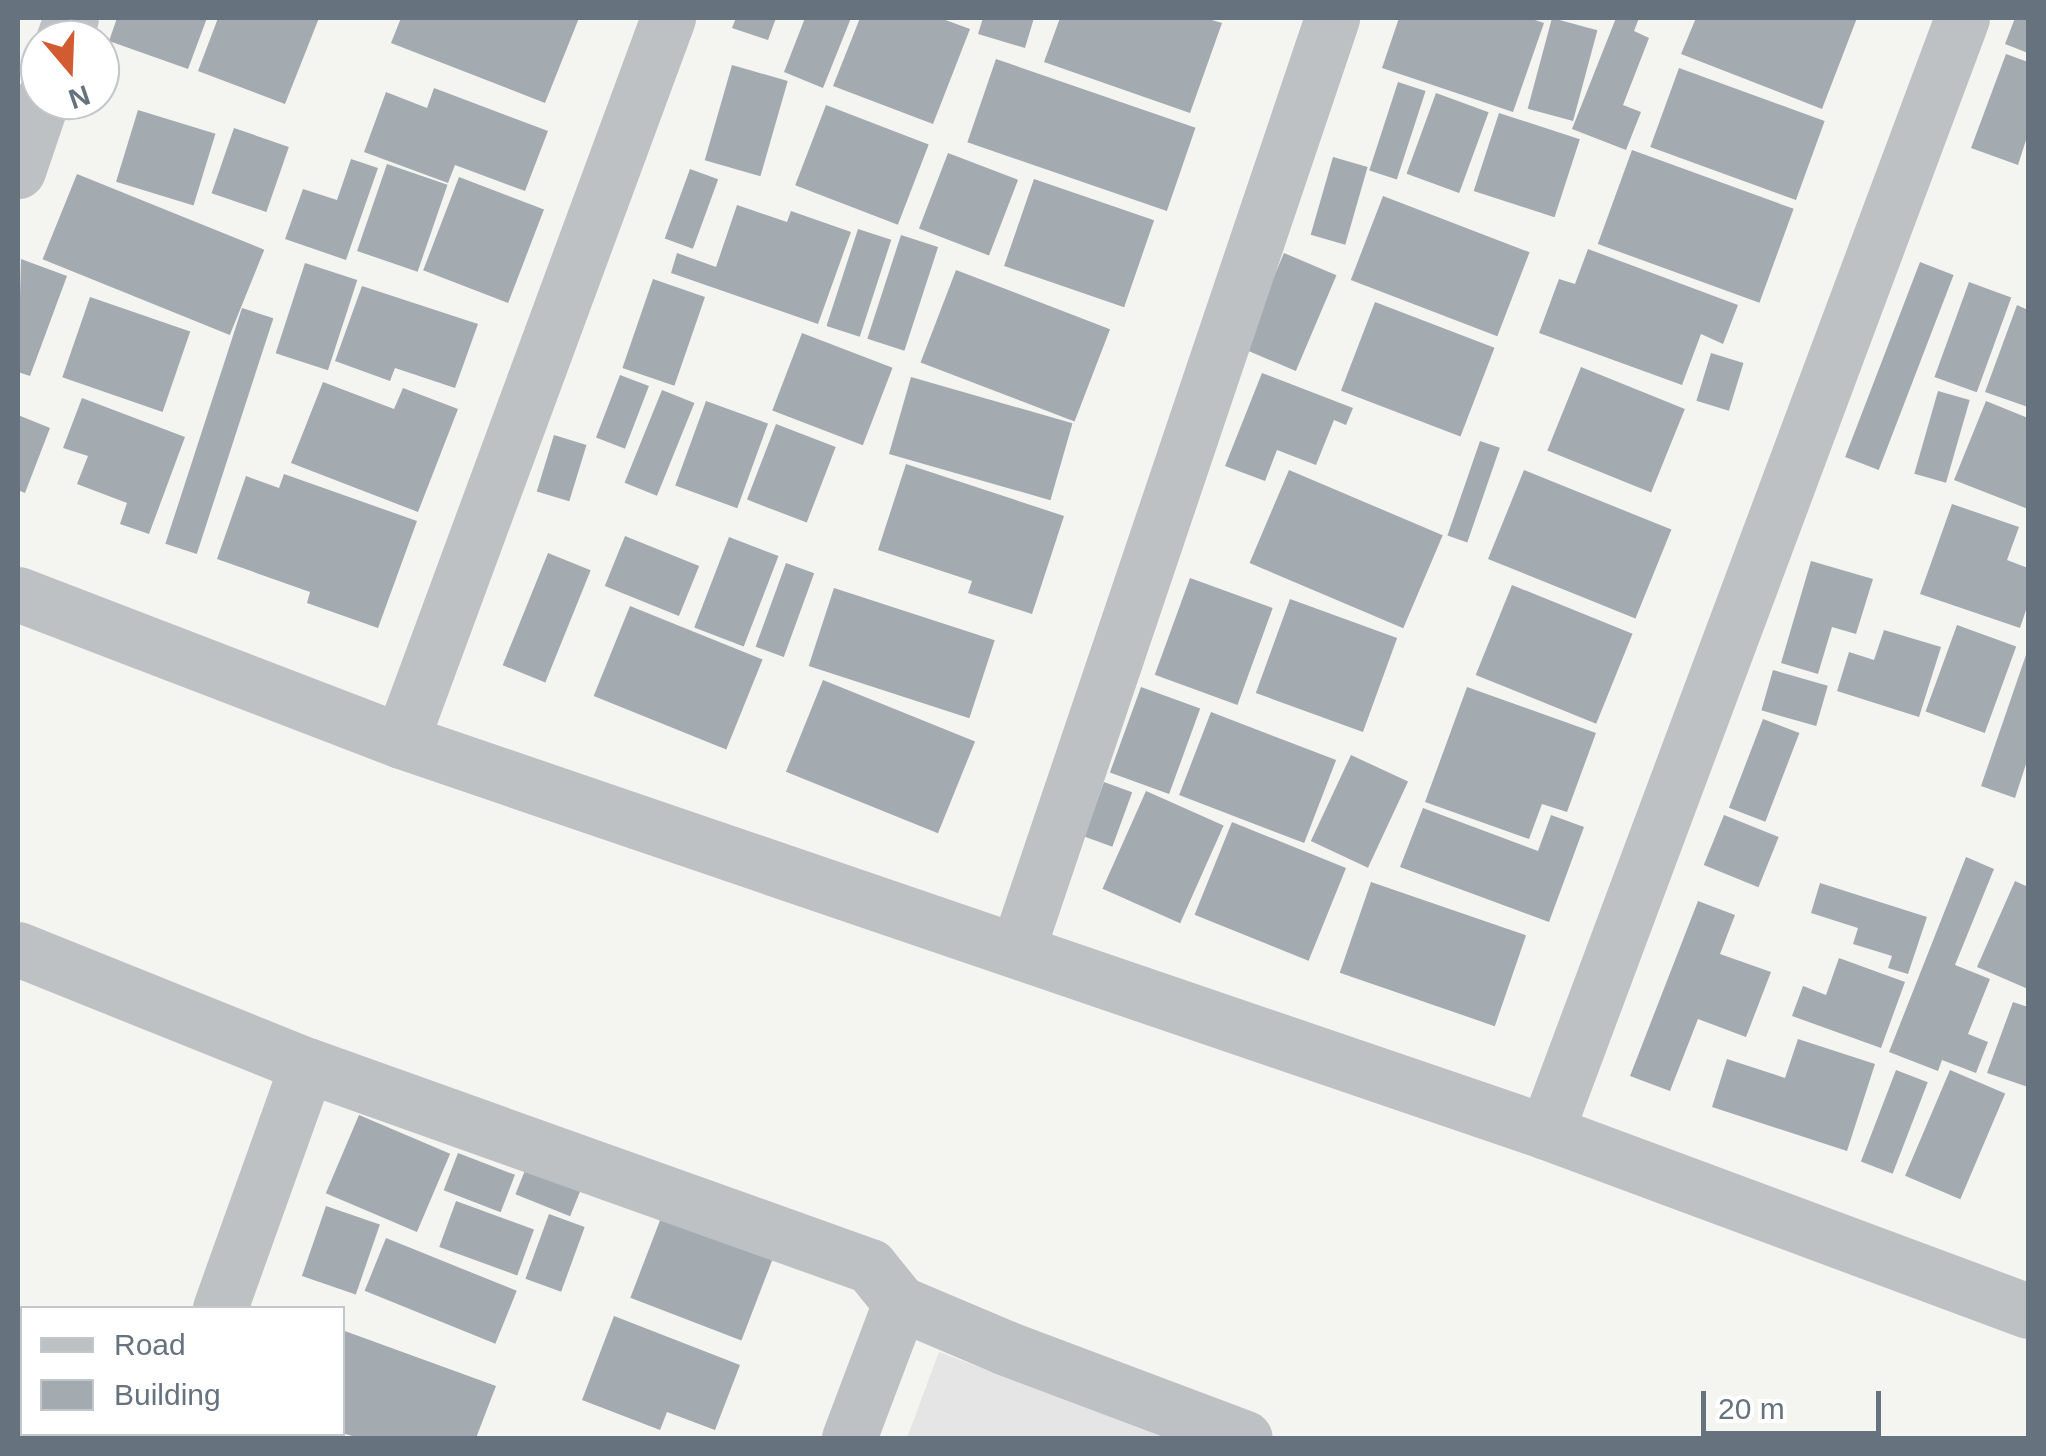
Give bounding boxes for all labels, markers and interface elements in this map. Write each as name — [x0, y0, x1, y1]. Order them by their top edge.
north arrow — [20, 20, 120, 120]
text: N — [65, 79, 94, 115]
legend — [20, 1306, 345, 1436]
text: Road — [114, 1328, 186, 1361]
scale bar — [1706, 1371, 1886, 1433]
text: Building — [114, 1378, 221, 1411]
text: 20 m — [1718, 1392, 1785, 1425]

